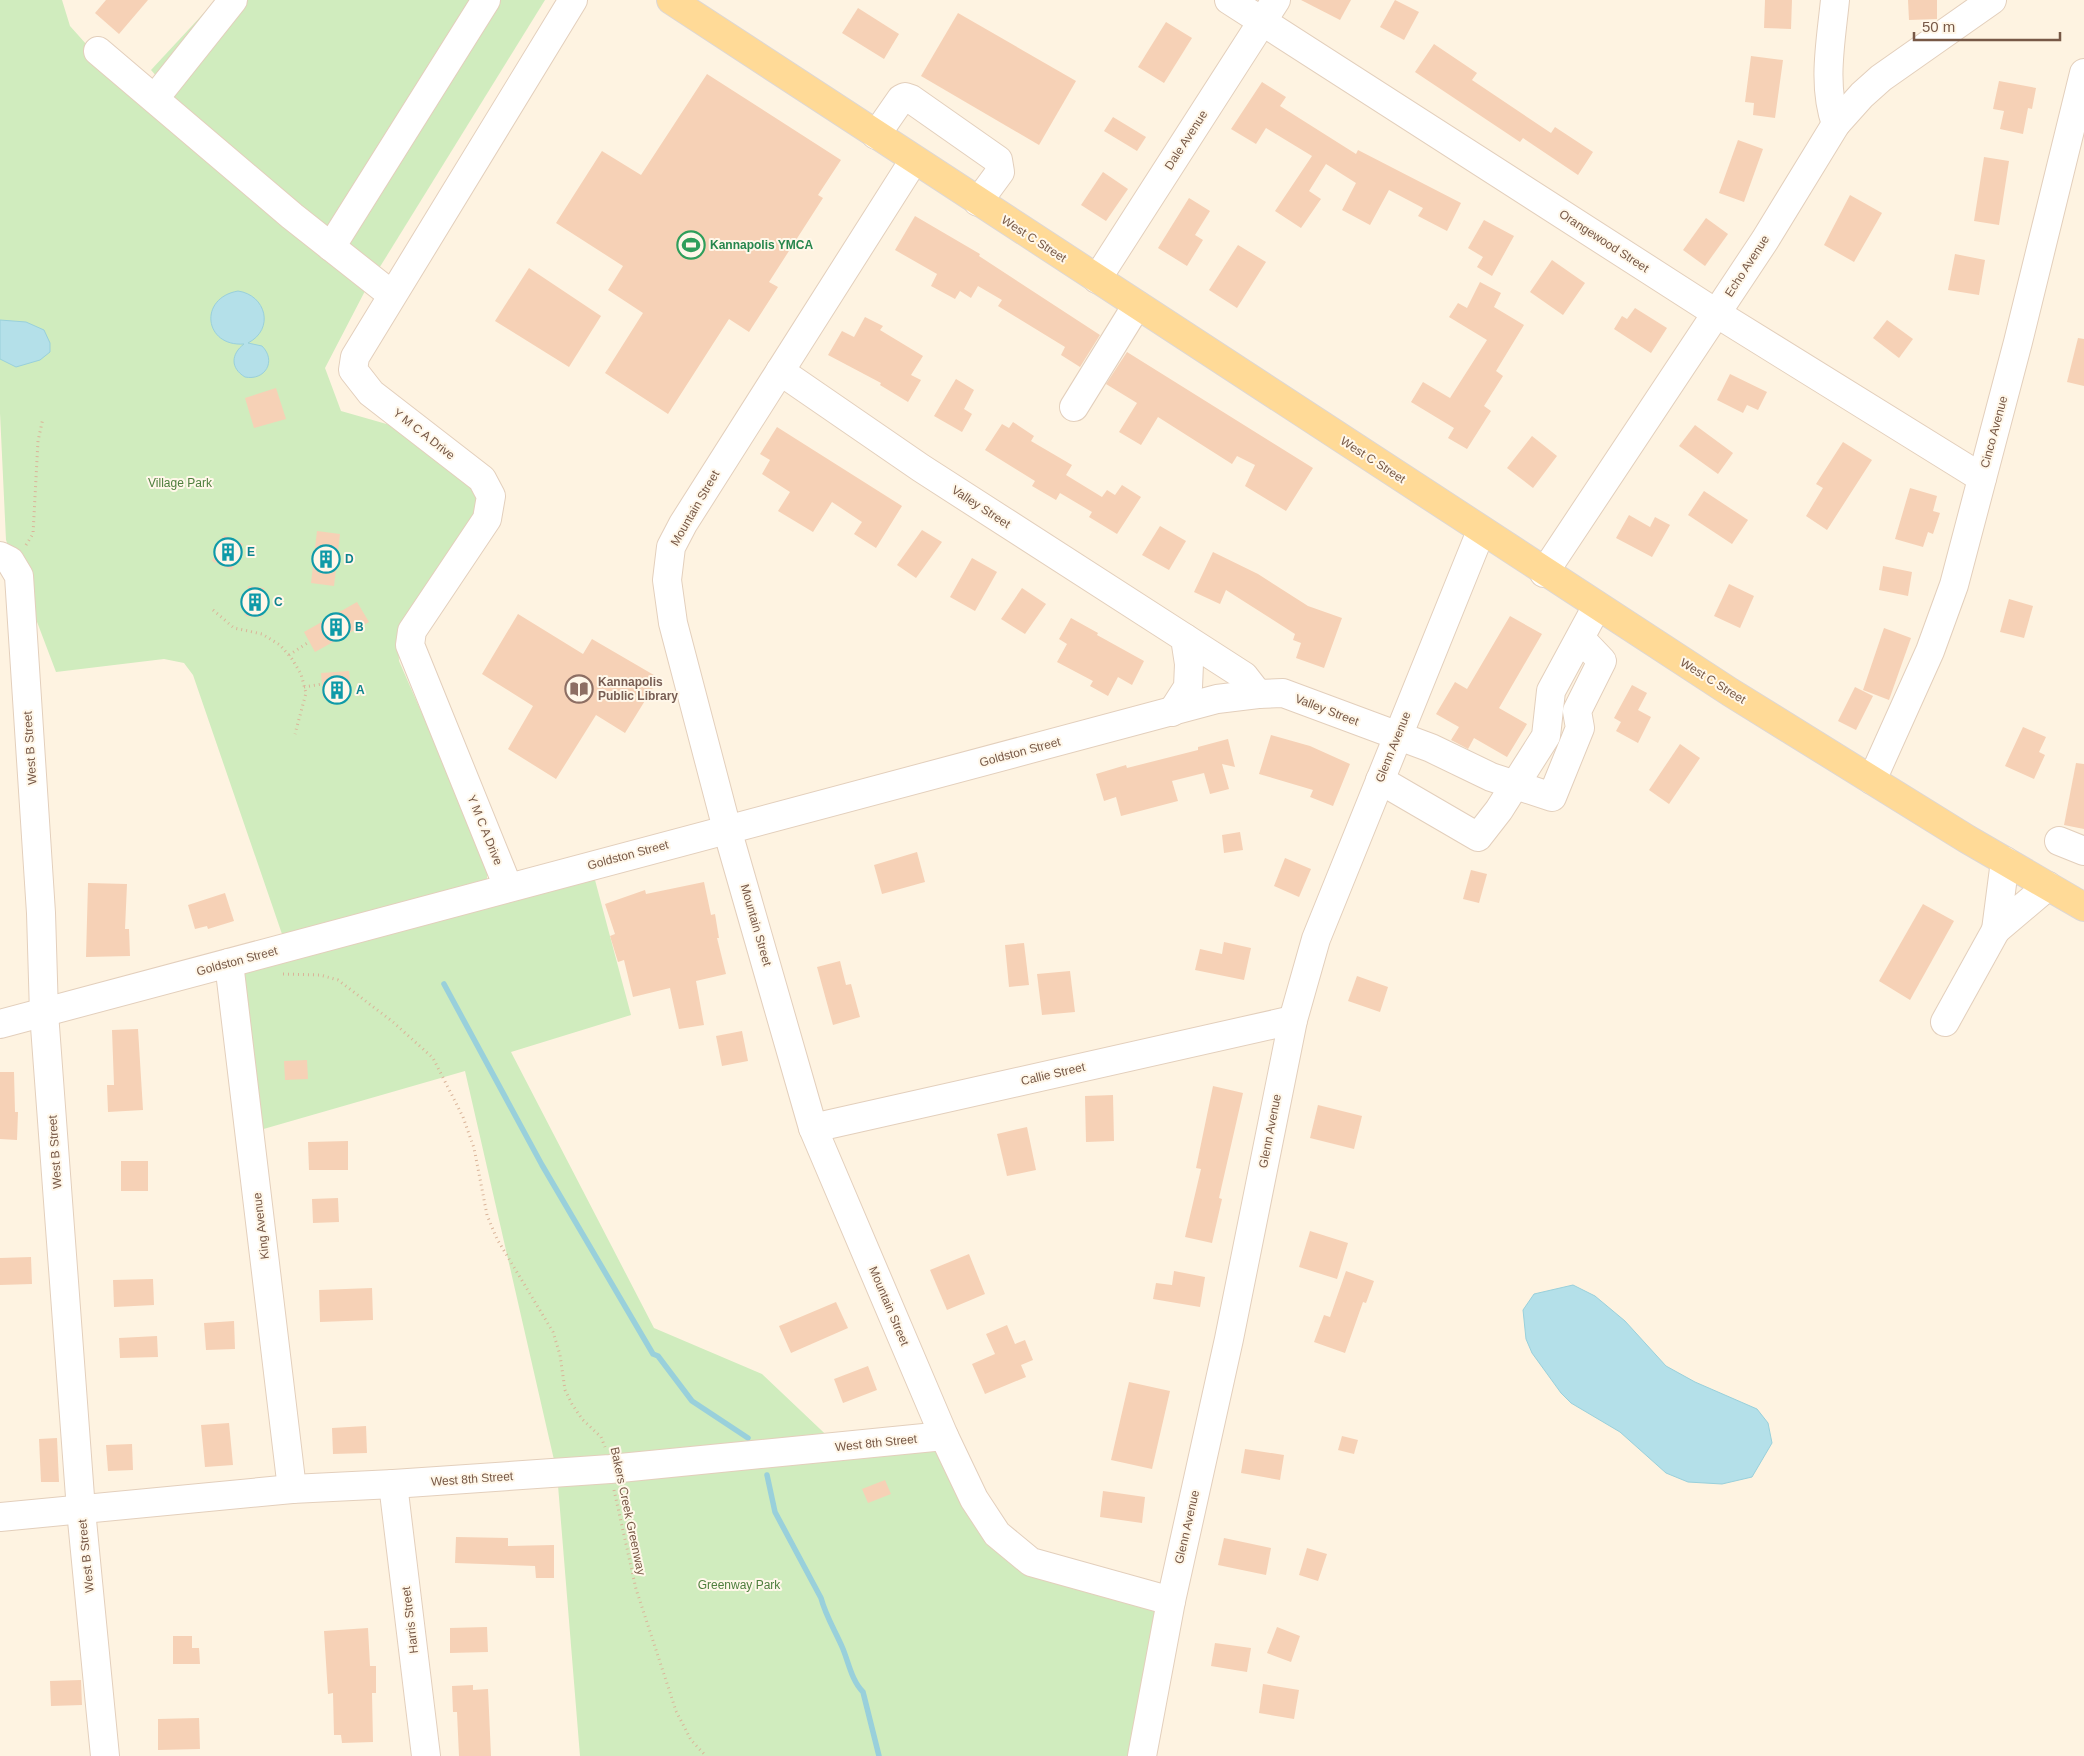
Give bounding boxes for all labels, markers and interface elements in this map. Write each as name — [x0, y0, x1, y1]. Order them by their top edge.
scale bar — [1914, 10, 2060, 42]
text: 50 m — [1922, 18, 1955, 35]
street label: Dale Avenue — [1162, 107, 1211, 172]
street label: Orangewood Street — [1557, 207, 1652, 276]
street label: West C Street — [999, 213, 1070, 266]
sports icon: Kannapolis YMCA — [676, 230, 706, 260]
street label: Echo Avenue — [1722, 232, 1772, 299]
place label: Kannapolis YMCA — [710, 238, 813, 252]
street label: Cinco Avenue — [1978, 394, 2010, 469]
street label: Y M C A Drive — [390, 406, 458, 463]
street label: West C Street — [1338, 434, 1409, 487]
street label: Mountain Street — [668, 467, 723, 548]
park label: Village Park — [148, 476, 213, 490]
street label: Valley Street — [949, 483, 1014, 532]
building icon: E — [213, 537, 243, 567]
building icon: D — [311, 544, 341, 574]
place label: E — [247, 545, 255, 559]
place label: D — [345, 552, 354, 566]
building icon: C — [240, 587, 270, 617]
place label: C — [274, 595, 283, 609]
building icon: B — [321, 612, 351, 642]
place label: B — [355, 620, 364, 634]
street label: West C Street — [1678, 655, 1749, 707]
library icon: Kannapolis Public Library — [564, 674, 594, 704]
building icon: A — [322, 675, 352, 705]
place label: Kannapolis Public Library — [598, 675, 678, 703]
place label: A — [356, 683, 365, 697]
street label: Valley Street — [1293, 691, 1361, 729]
street label: Glenn Avenue — [1372, 709, 1414, 784]
street label: West B Street — [20, 710, 40, 785]
street label: Goldston Street — [978, 734, 1063, 770]
street label: Y M C A Drive — [465, 793, 506, 867]
street label: Goldston Street — [586, 837, 671, 873]
street label: Mountain Street — [738, 882, 775, 968]
street label: Goldston Street — [195, 943, 280, 979]
street label: Callie Street — [1020, 1060, 1087, 1088]
street label: Glenn Avenue — [1256, 1092, 1284, 1169]
street label: West B Street — [45, 1114, 65, 1189]
street label: King Avenue — [250, 1191, 272, 1260]
street label: Mountain Street — [866, 1264, 912, 1348]
street label: West 8th Street — [834, 1432, 918, 1454]
street label: Bakers Creek Greenway — [608, 1446, 648, 1576]
street label: West 8th Street — [430, 1469, 514, 1489]
street label: Glenn Avenue — [1172, 1488, 1202, 1565]
street label: West B Street — [75, 1518, 97, 1593]
park label: Greenway Park — [698, 1578, 781, 1592]
street label: Harris Street — [399, 1585, 421, 1654]

